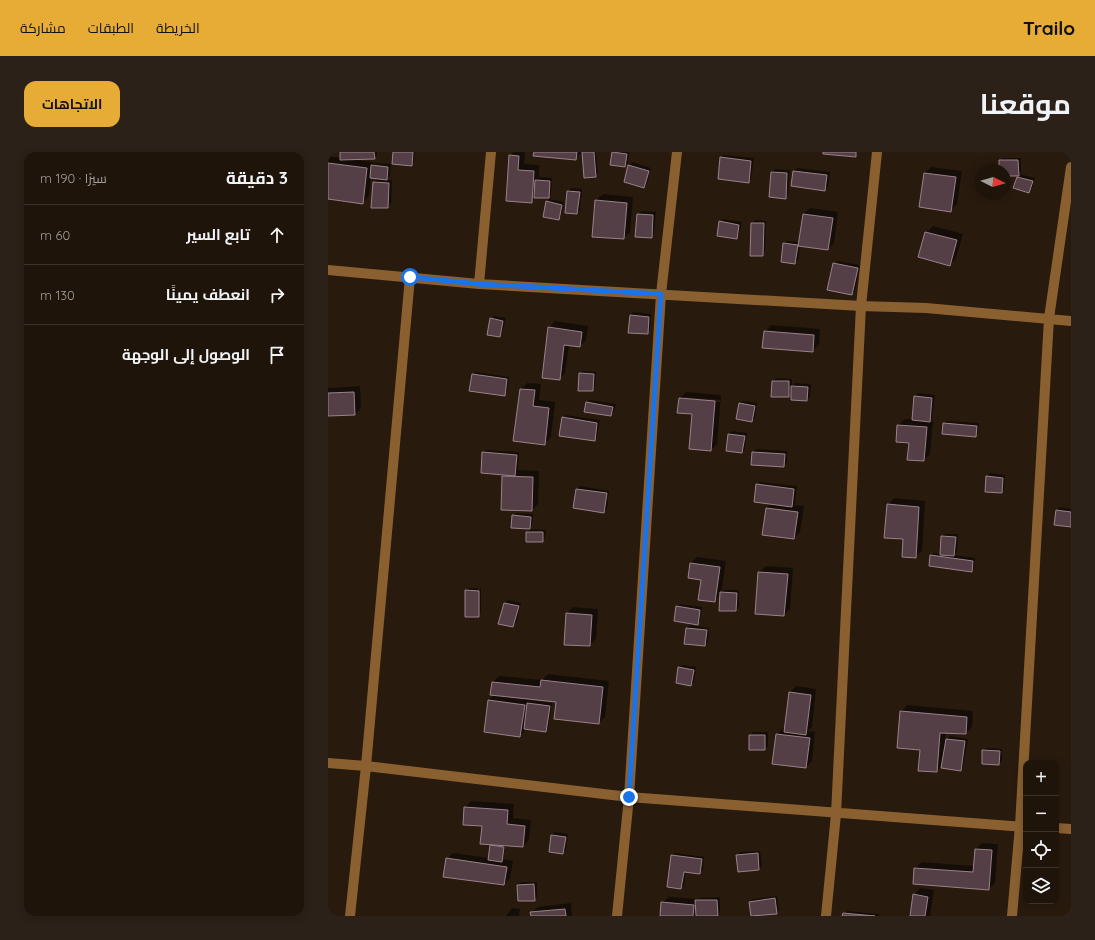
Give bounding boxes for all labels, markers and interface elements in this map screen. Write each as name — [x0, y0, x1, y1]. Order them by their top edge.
text: Trailo — [1023, 16, 1075, 40]
text: مشاركة — [20, 19, 66, 37]
text: الطبقات — [88, 19, 134, 37]
text: الخريطة — [156, 19, 200, 37]
button: الاتجاهات — [24, 81, 120, 127]
text: موقعنا — [980, 86, 1071, 121]
north arrow — [975, 164, 1011, 200]
text: 3 دقيقة — [226, 167, 288, 188]
text: سيرًا · 190 m — [40, 170, 107, 186]
icon: ahead — [266, 224, 288, 246]
text: تابع السير — [186, 225, 250, 244]
text: 60 m — [40, 227, 70, 243]
route start — [401, 268, 419, 286]
icon: right — [266, 284, 288, 306]
text: انعطف يمينًا — [166, 285, 250, 304]
text: 130 m — [40, 287, 75, 303]
icon: arrive — [266, 344, 288, 366]
text: الوصول إلى الوجهة — [122, 345, 250, 364]
map controls — [1023, 760, 1059, 904]
button: + — [1023, 760, 1059, 796]
route end — [620, 788, 638, 806]
button: − — [1023, 796, 1059, 832]
button: locate — [1023, 832, 1059, 868]
button: layers — [1023, 868, 1059, 904]

